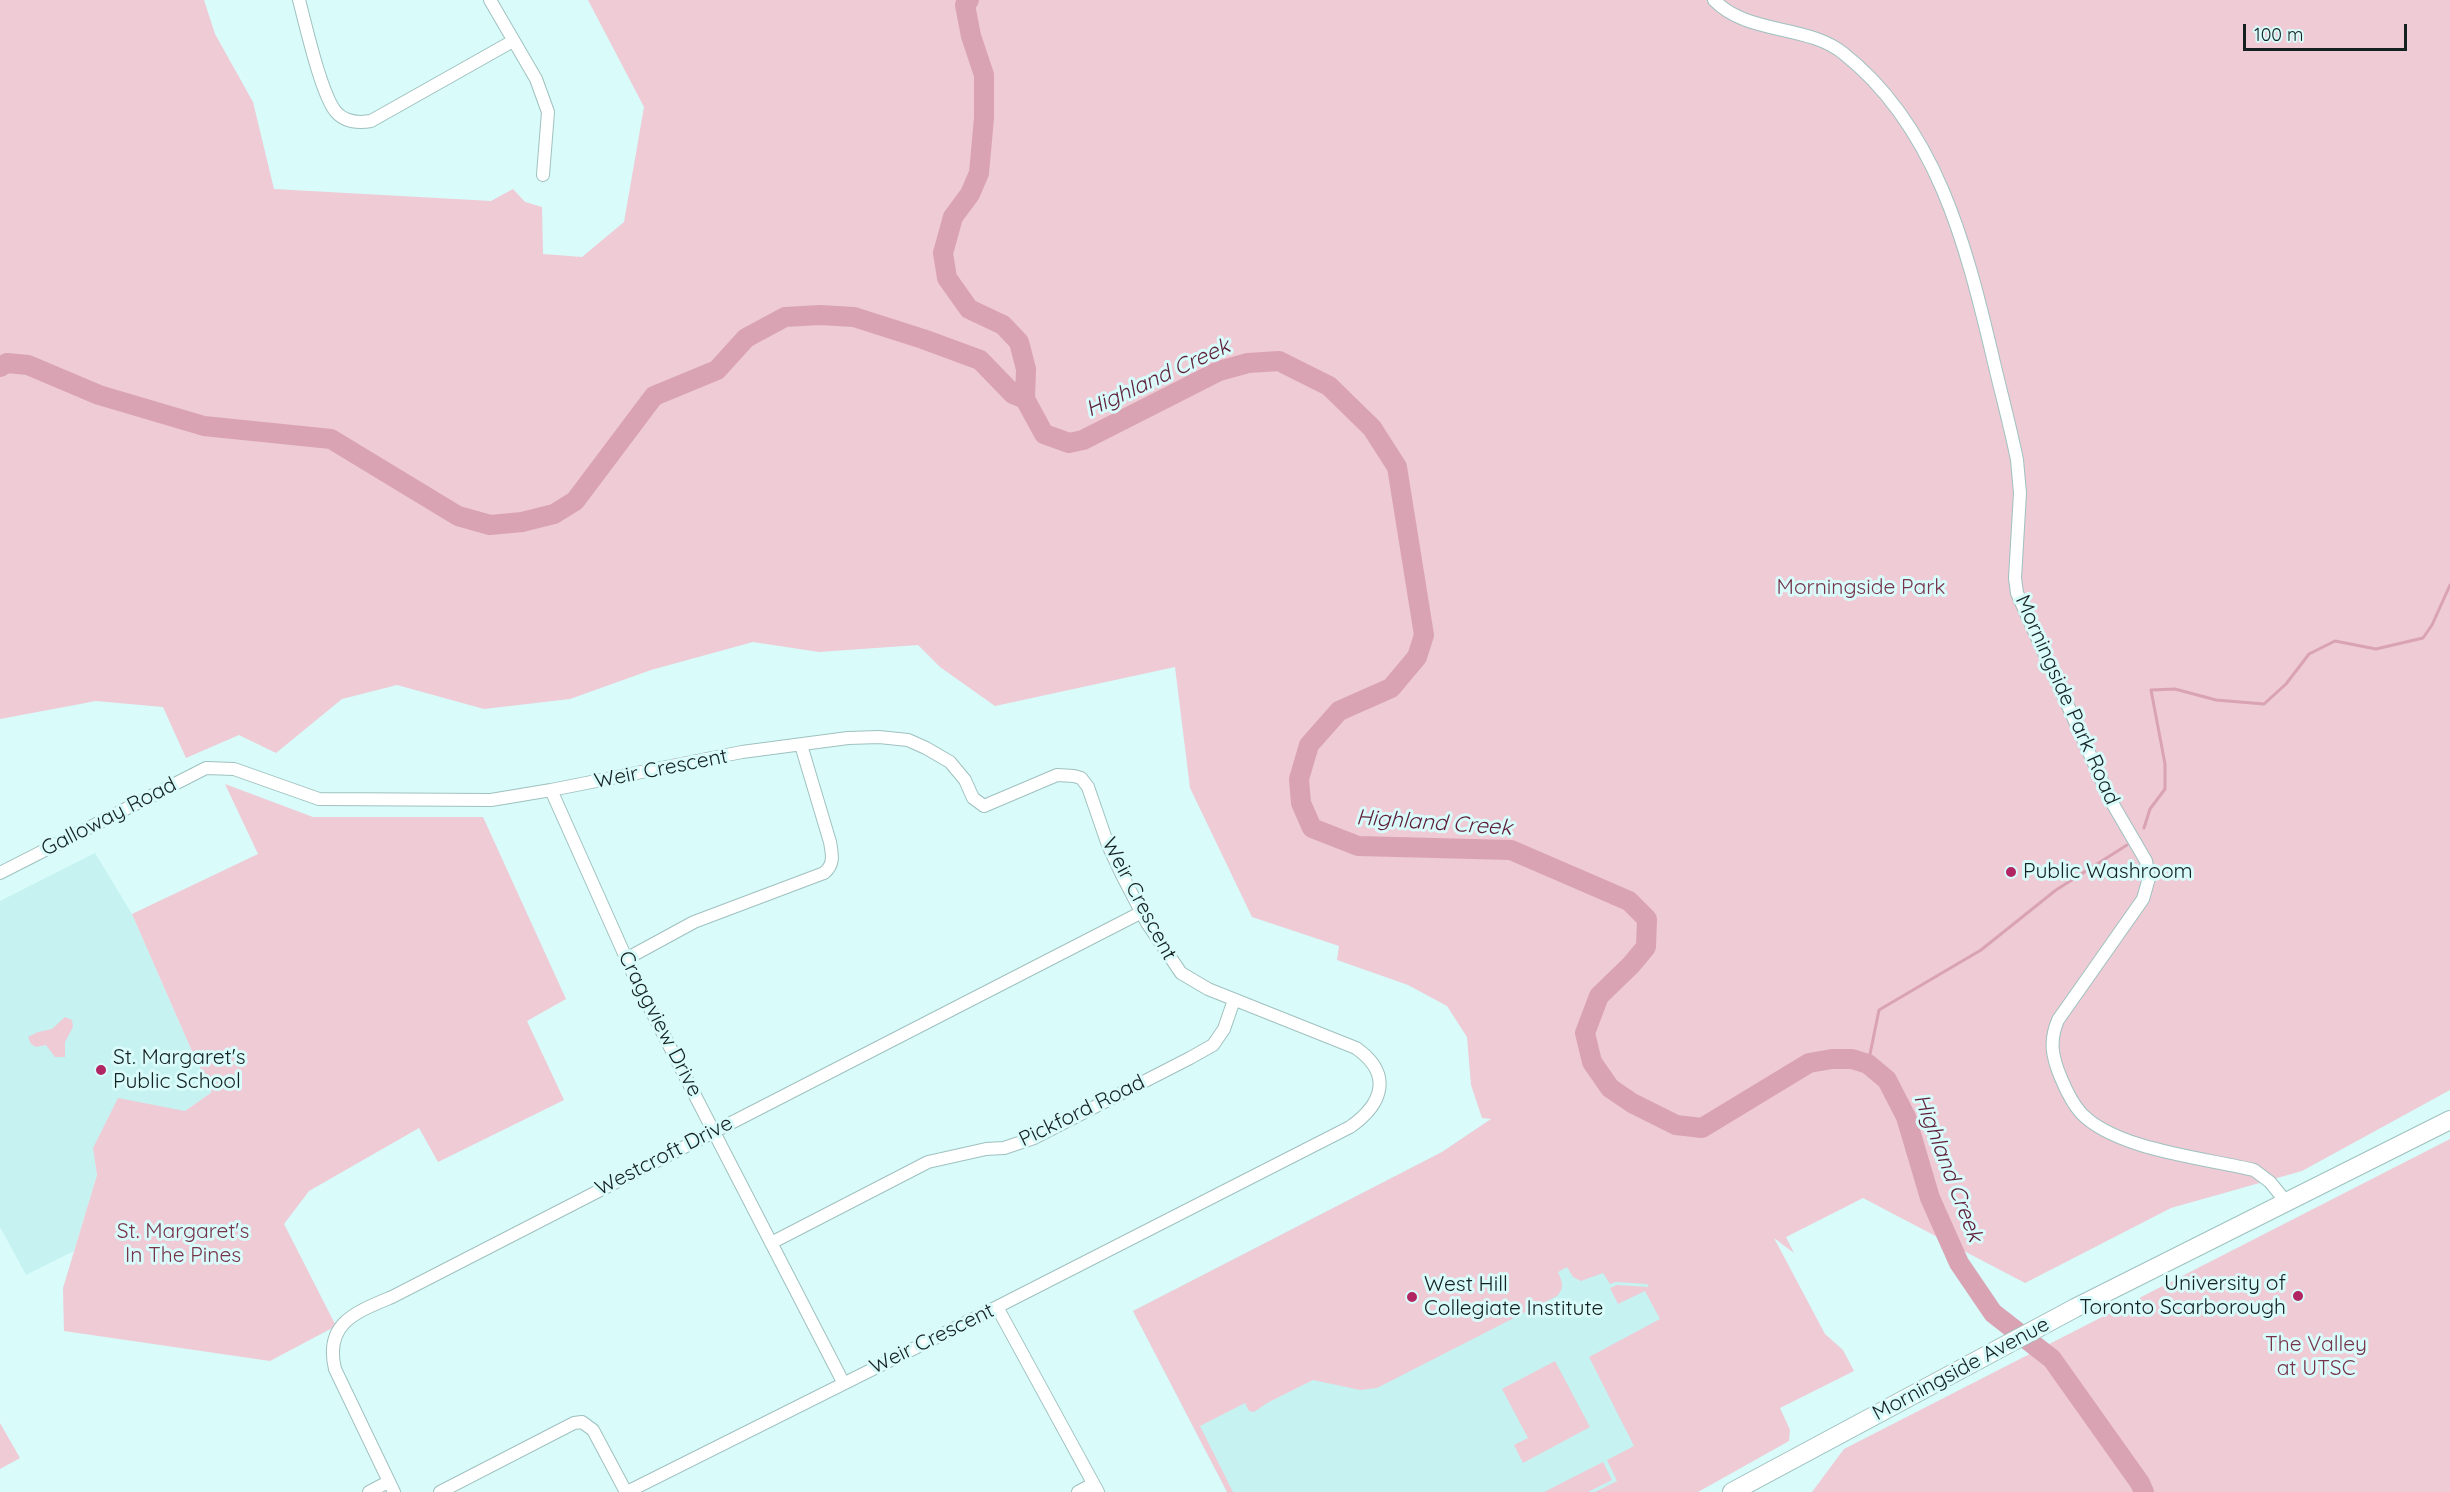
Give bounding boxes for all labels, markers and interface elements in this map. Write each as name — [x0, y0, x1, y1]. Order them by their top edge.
scale bar — [2246, 12, 2410, 50]
text: 100 m — [2254, 23, 2303, 46]
water label: Highland Creek — [1082, 333, 1234, 423]
park label: Morningside Park — [1777, 575, 1945, 601]
street label: Morningside Park Road — [2009, 591, 2125, 809]
street label: Weir Crescent — [592, 744, 730, 794]
street label: Galloway Road — [37, 772, 181, 862]
water label: Highland Creek — [1355, 804, 1513, 842]
street label: Weir Crescent — [1096, 833, 1182, 965]
place label: Public Washroom — [2023, 859, 2193, 885]
marker: Public Washroom — [2004, 865, 2018, 879]
street label: Craggview Drive — [612, 947, 708, 1101]
place label: St. Margaret's Public School — [113, 1045, 246, 1095]
marker: St. Margaret's Public School — [94, 1063, 108, 1077]
street label: Pickford Road — [1015, 1070, 1149, 1152]
water label: Highland Creek — [1908, 1090, 1988, 1246]
street label: Westcroft Drive — [591, 1111, 737, 1201]
park label: St. Margaret's In The Pines — [117, 1219, 249, 1269]
place label: University of Toronto Scarborough — [2079, 1271, 2286, 1321]
place label: West Hill Collegiate Institute — [1424, 1272, 1603, 1322]
marker: University of Toronto Scarborough — [2291, 1289, 2305, 1303]
marker: West Hill Collegiate Institute — [1405, 1290, 1419, 1304]
street label: Weir Crescent — [866, 1298, 998, 1380]
street label: Morningside Avenue — [1868, 1312, 2054, 1426]
park label: The Valley at UTSC — [2265, 1332, 2367, 1382]

